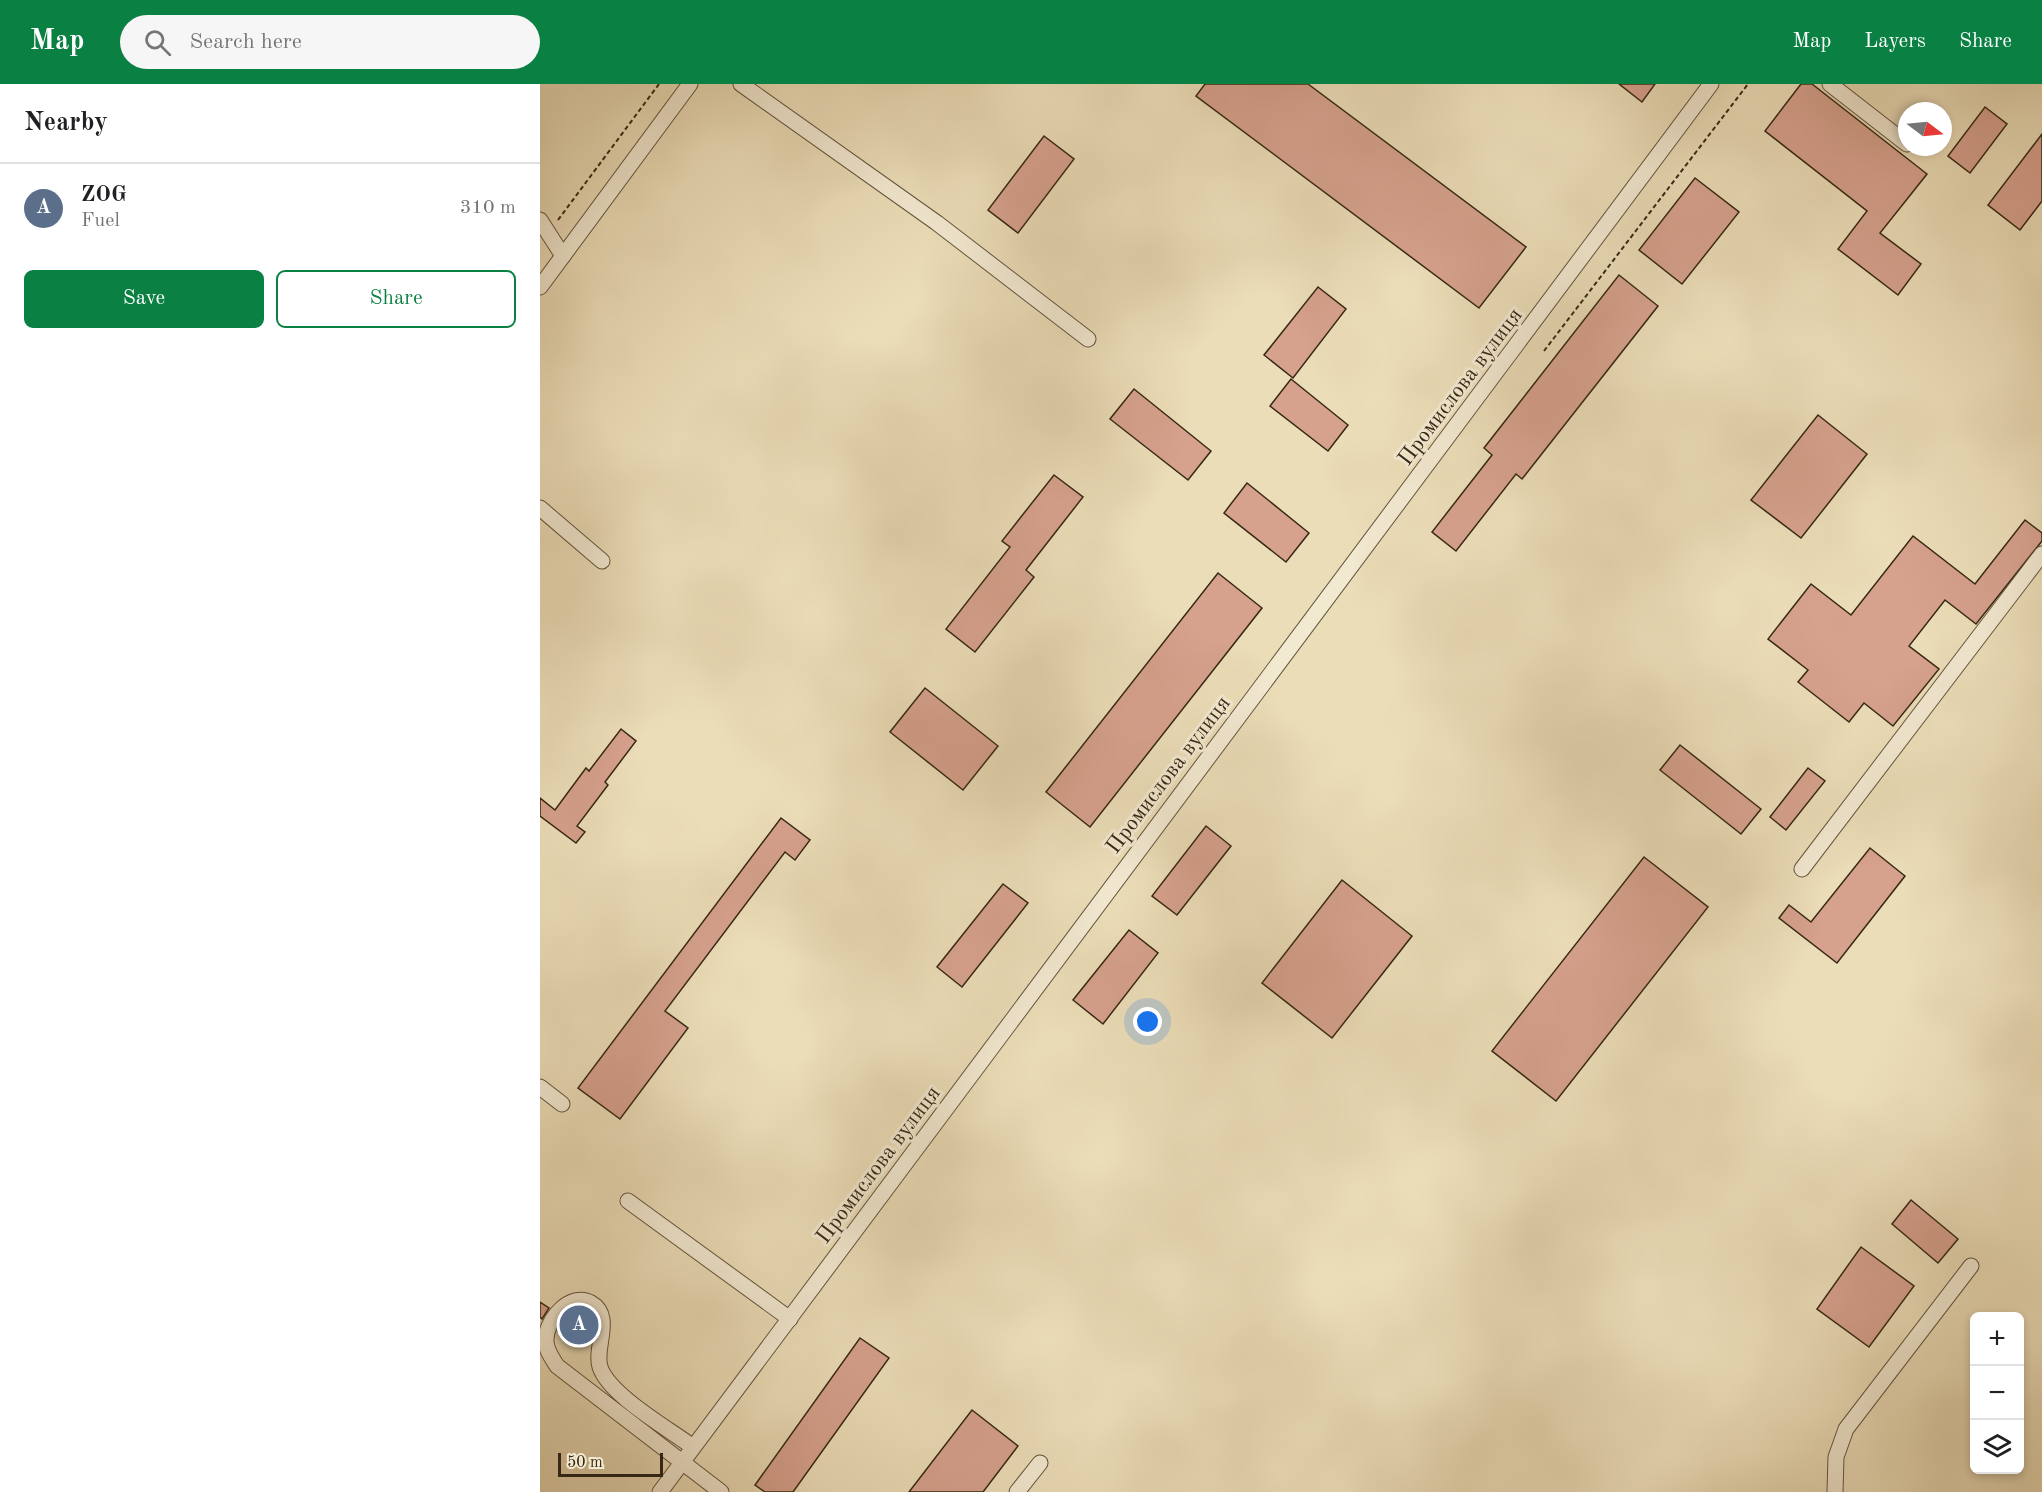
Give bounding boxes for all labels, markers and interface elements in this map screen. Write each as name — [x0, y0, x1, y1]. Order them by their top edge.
search box — [120, 15, 540, 69]
icon: search — [141, 26, 174, 59]
text: Map — [30, 28, 84, 56]
text: Search here — [189, 31, 302, 53]
text: Map — [1792, 31, 1831, 52]
text: Layers — [1864, 31, 1926, 52]
text: Share — [1959, 31, 2012, 52]
north arrow — [1898, 102, 1952, 156]
text: Nearby — [24, 110, 108, 136]
text: ZOG — [81, 184, 127, 206]
text: A — [36, 198, 51, 218]
text: 310 m — [460, 198, 516, 218]
text: Fuel — [81, 211, 120, 231]
button: Save — [24, 270, 264, 328]
button: Share — [276, 270, 516, 328]
street label: Промислова вулиця — [1394, 304, 1527, 470]
street label: Промислова вулиця — [1102, 692, 1235, 858]
your location — [1133, 1007, 1162, 1036]
street label: Промислова вулиця — [812, 1082, 945, 1248]
pin: A — [560, 1302, 598, 1348]
map controls — [1970, 1312, 2024, 1474]
button: + — [1970, 1312, 2024, 1366]
button: − — [1970, 1366, 2024, 1420]
button: layers — [1970, 1420, 2024, 1474]
scale bar — [558, 1450, 663, 1478]
text: 50 m — [567, 1455, 603, 1471]

